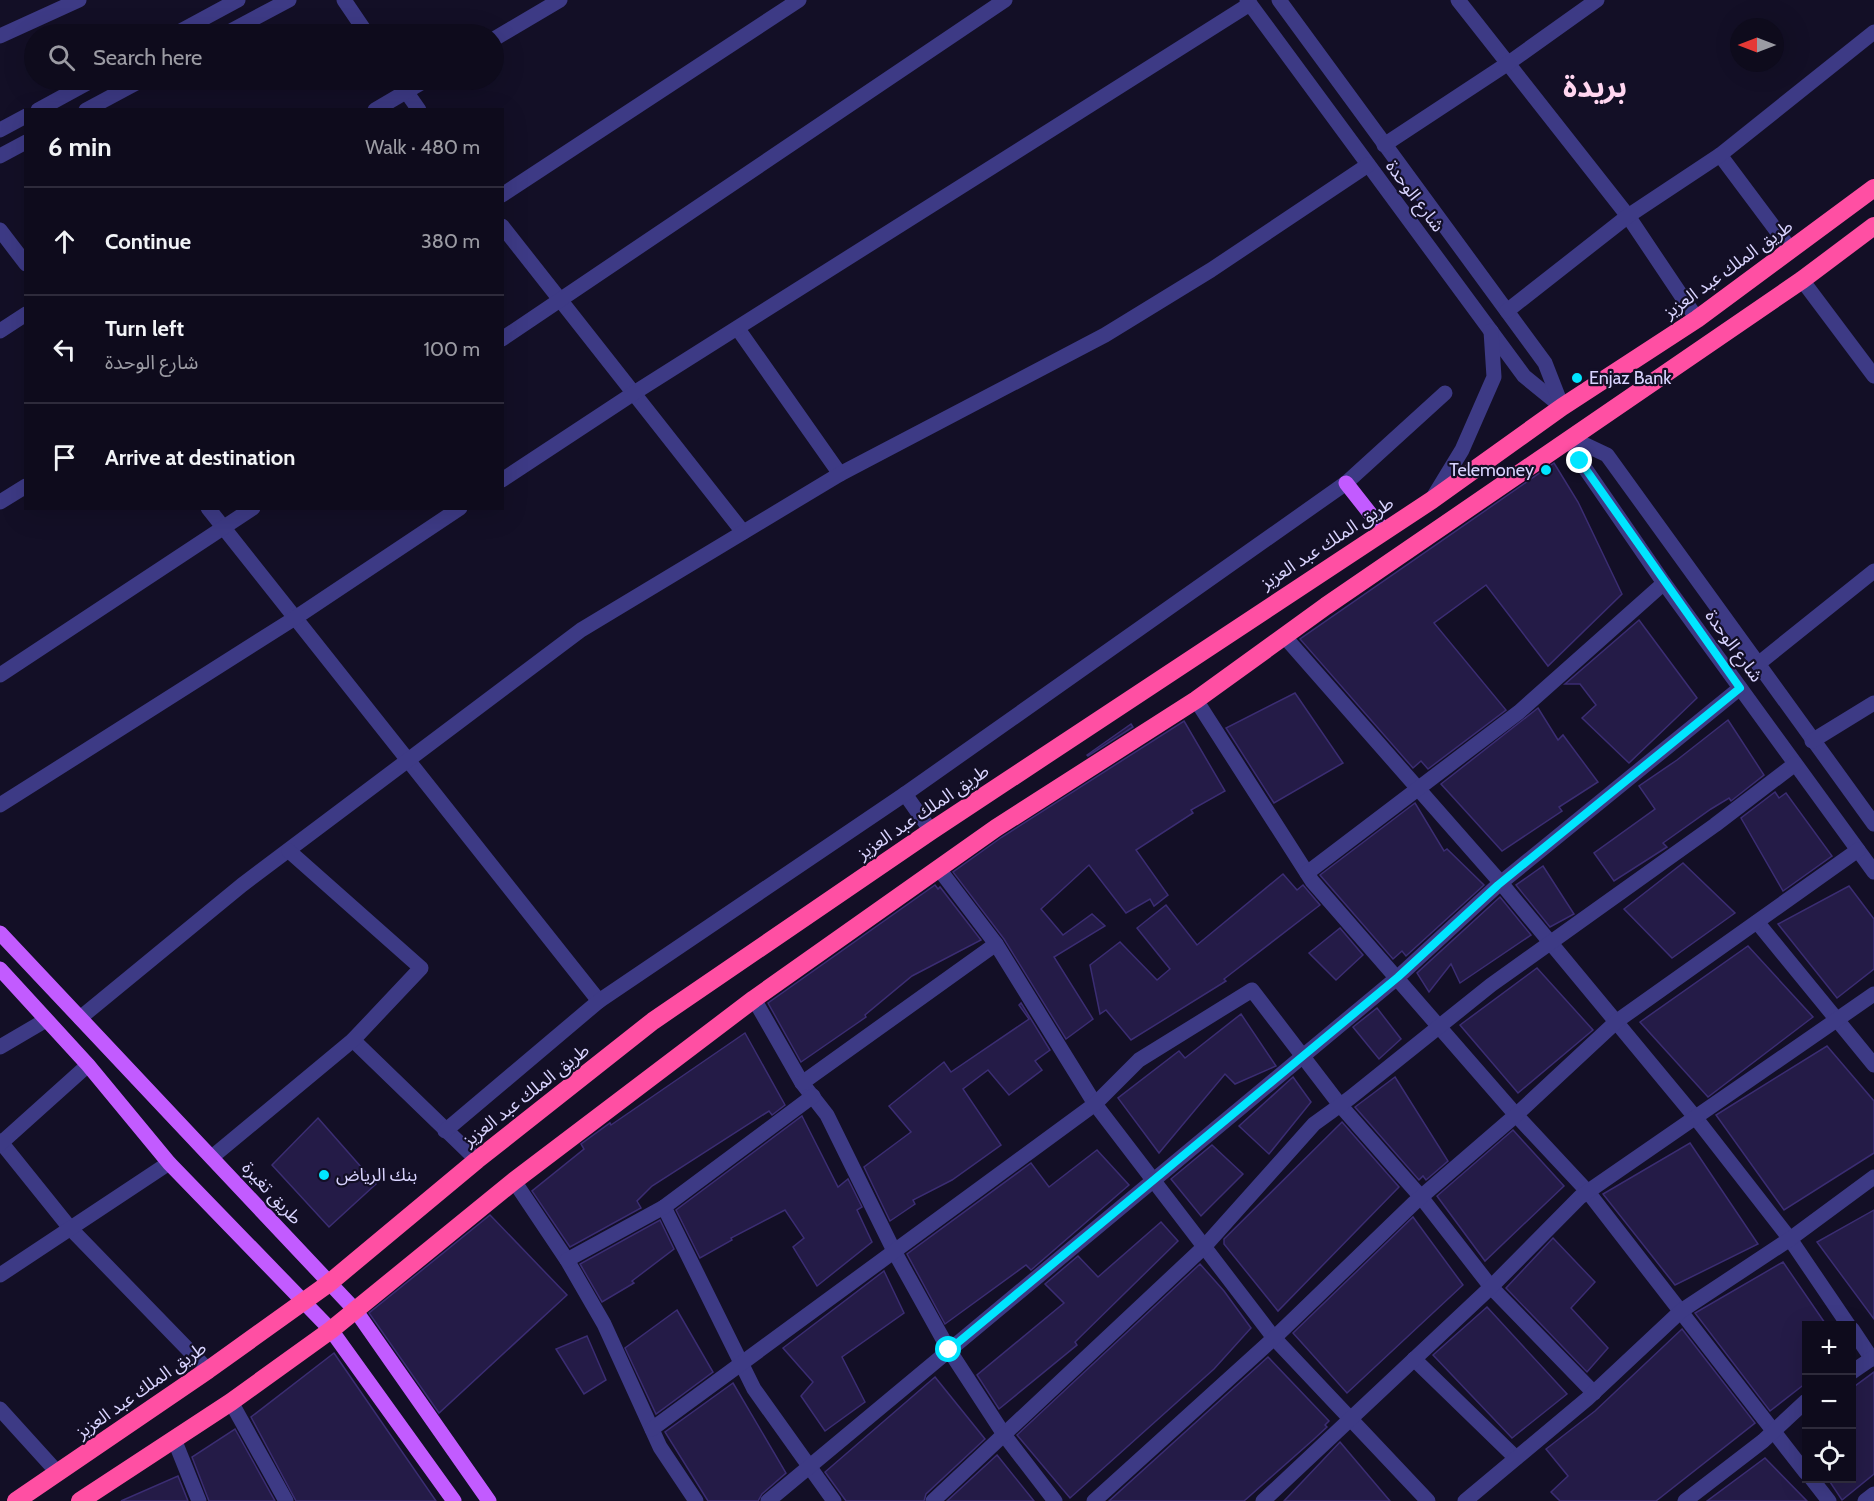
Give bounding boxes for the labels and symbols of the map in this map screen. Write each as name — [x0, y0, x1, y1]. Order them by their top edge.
north arrow — [1730, 18, 1784, 72]
district label: بريدة — [1563, 68, 1627, 105]
street label: شارع الوحدة — [1379, 156, 1449, 238]
street label: طريق الملك عبد العزيز — [1658, 215, 1797, 324]
place label: Enjaz Bank — [1589, 367, 1672, 389]
marker: Enjaz Bank — [1570, 371, 1584, 385]
route end — [1566, 447, 1592, 473]
place label: Telemoney — [1449, 459, 1534, 481]
marker: Telemoney — [1539, 463, 1553, 477]
street label: طريق الملك عبد العزيز — [1255, 492, 1398, 595]
street label: شارع الوحدة — [1698, 606, 1768, 688]
street label: طريق الملك عبد العزيز — [852, 760, 993, 865]
street label: طريق الملك عبد العزيز — [458, 1039, 594, 1152]
street label: طريق تغيرة — [237, 1157, 307, 1229]
place label: بنك الرياض — [336, 1164, 417, 1186]
marker: بنك الرياض — [317, 1168, 331, 1182]
route start — [935, 1336, 961, 1362]
street label: طريق الملك عبد العزيز — [71, 1337, 211, 1444]

